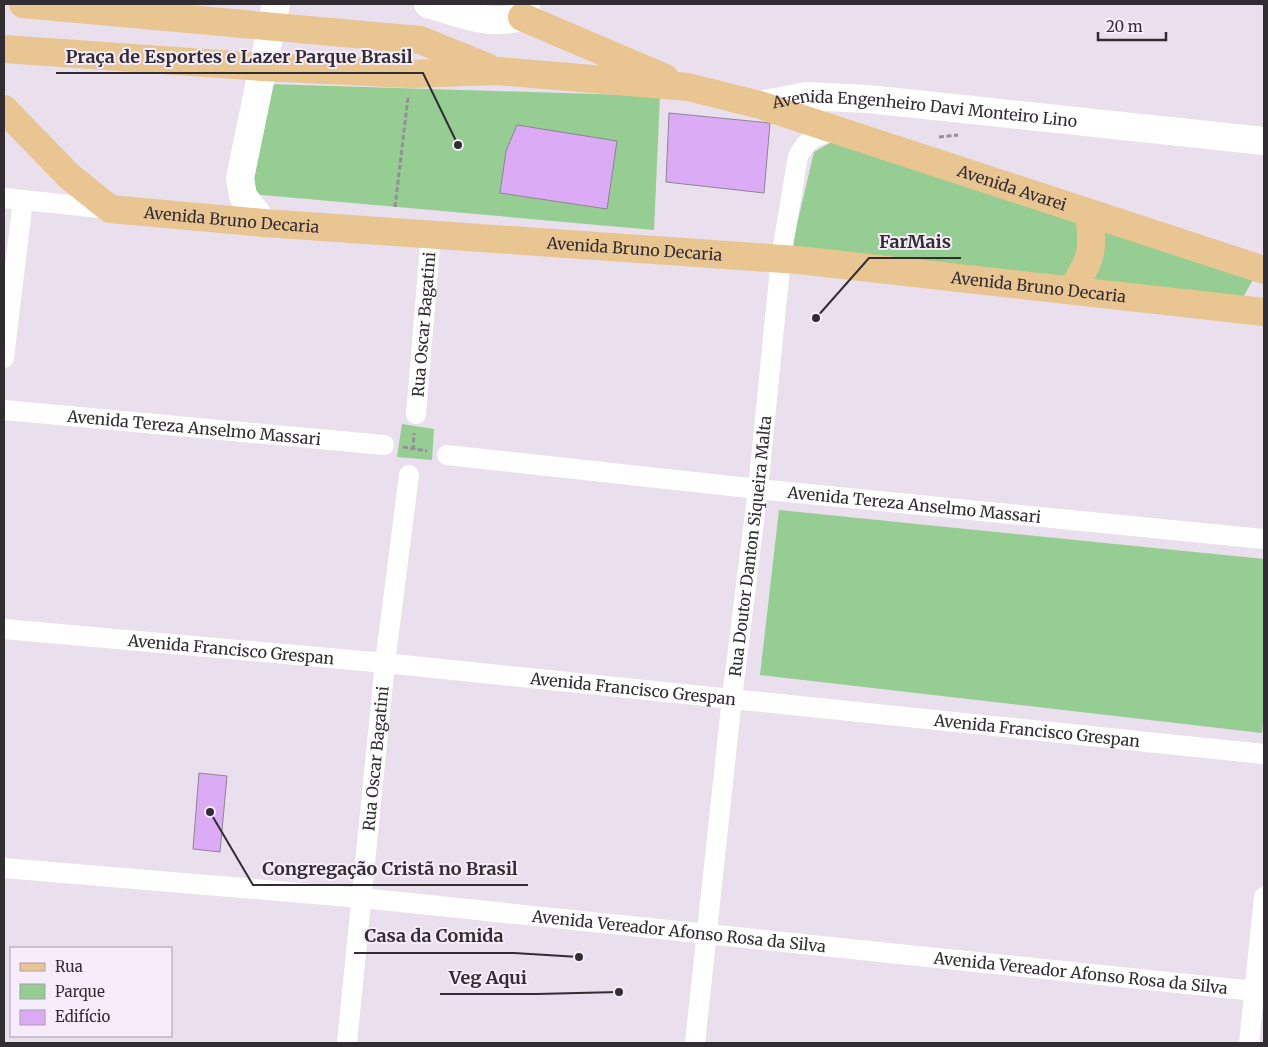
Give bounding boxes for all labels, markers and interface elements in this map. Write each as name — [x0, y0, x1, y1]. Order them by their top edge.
scale bar — [1098, 10, 1166, 42]
text: 20 m — [1106, 17, 1143, 36]
callout: Praça de Esportes e Lazer Parque Brasil — [56, 40, 423, 73]
text: Praça de Esportes e Lazer Parque Brasil — [65, 45, 413, 68]
street label: Avenida Engenheiro Davi Monteiro Lino — [770, 86, 1078, 131]
street label: Avenida Avarei — [954, 160, 1069, 215]
street label: Avenida Bruno Decaria — [142, 202, 320, 237]
callout: FarMais — [869, 225, 961, 258]
text: FarMais — [879, 230, 951, 253]
street label: Avenida Bruno Decaria — [545, 233, 723, 265]
street label: Rua Oscar Bagatini — [407, 251, 439, 398]
street label: Avenida Bruno Decaria — [949, 267, 1127, 307]
street label: Avenida Tereza Anselmo Massari — [65, 406, 322, 449]
street label: Rua Doutor Danton Siqueira Malta — [725, 414, 775, 678]
street label: Avenida Tereza Anselmo Massari — [786, 482, 1042, 527]
street label: Avenida Francisco Grespan — [126, 630, 335, 668]
street label: Avenida Francisco Grespan — [528, 668, 737, 709]
street label: Rua Oscar Bagatini — [358, 685, 393, 832]
street label: Avenida Francisco Grespan — [932, 710, 1141, 751]
callout: Congregação Cristã no Brasil — [253, 852, 528, 885]
text: Congregação Cristã no Brasil — [262, 857, 518, 880]
street label: Avenida Vereador Afonso Rosa da Silva — [530, 906, 827, 956]
callout: Casa da Comida — [354, 920, 514, 953]
text: Casa da Comida — [364, 924, 504, 947]
legend — [10, 947, 172, 1037]
street label: Avenida Vereador Afonso Rosa da Silva — [932, 948, 1229, 998]
text: Rua — [55, 957, 83, 976]
callout: Veg Aqui — [440, 961, 537, 994]
text: Veg Aqui — [448, 966, 527, 989]
text: Parque — [55, 982, 105, 1001]
text: Edifício — [55, 1007, 111, 1026]

